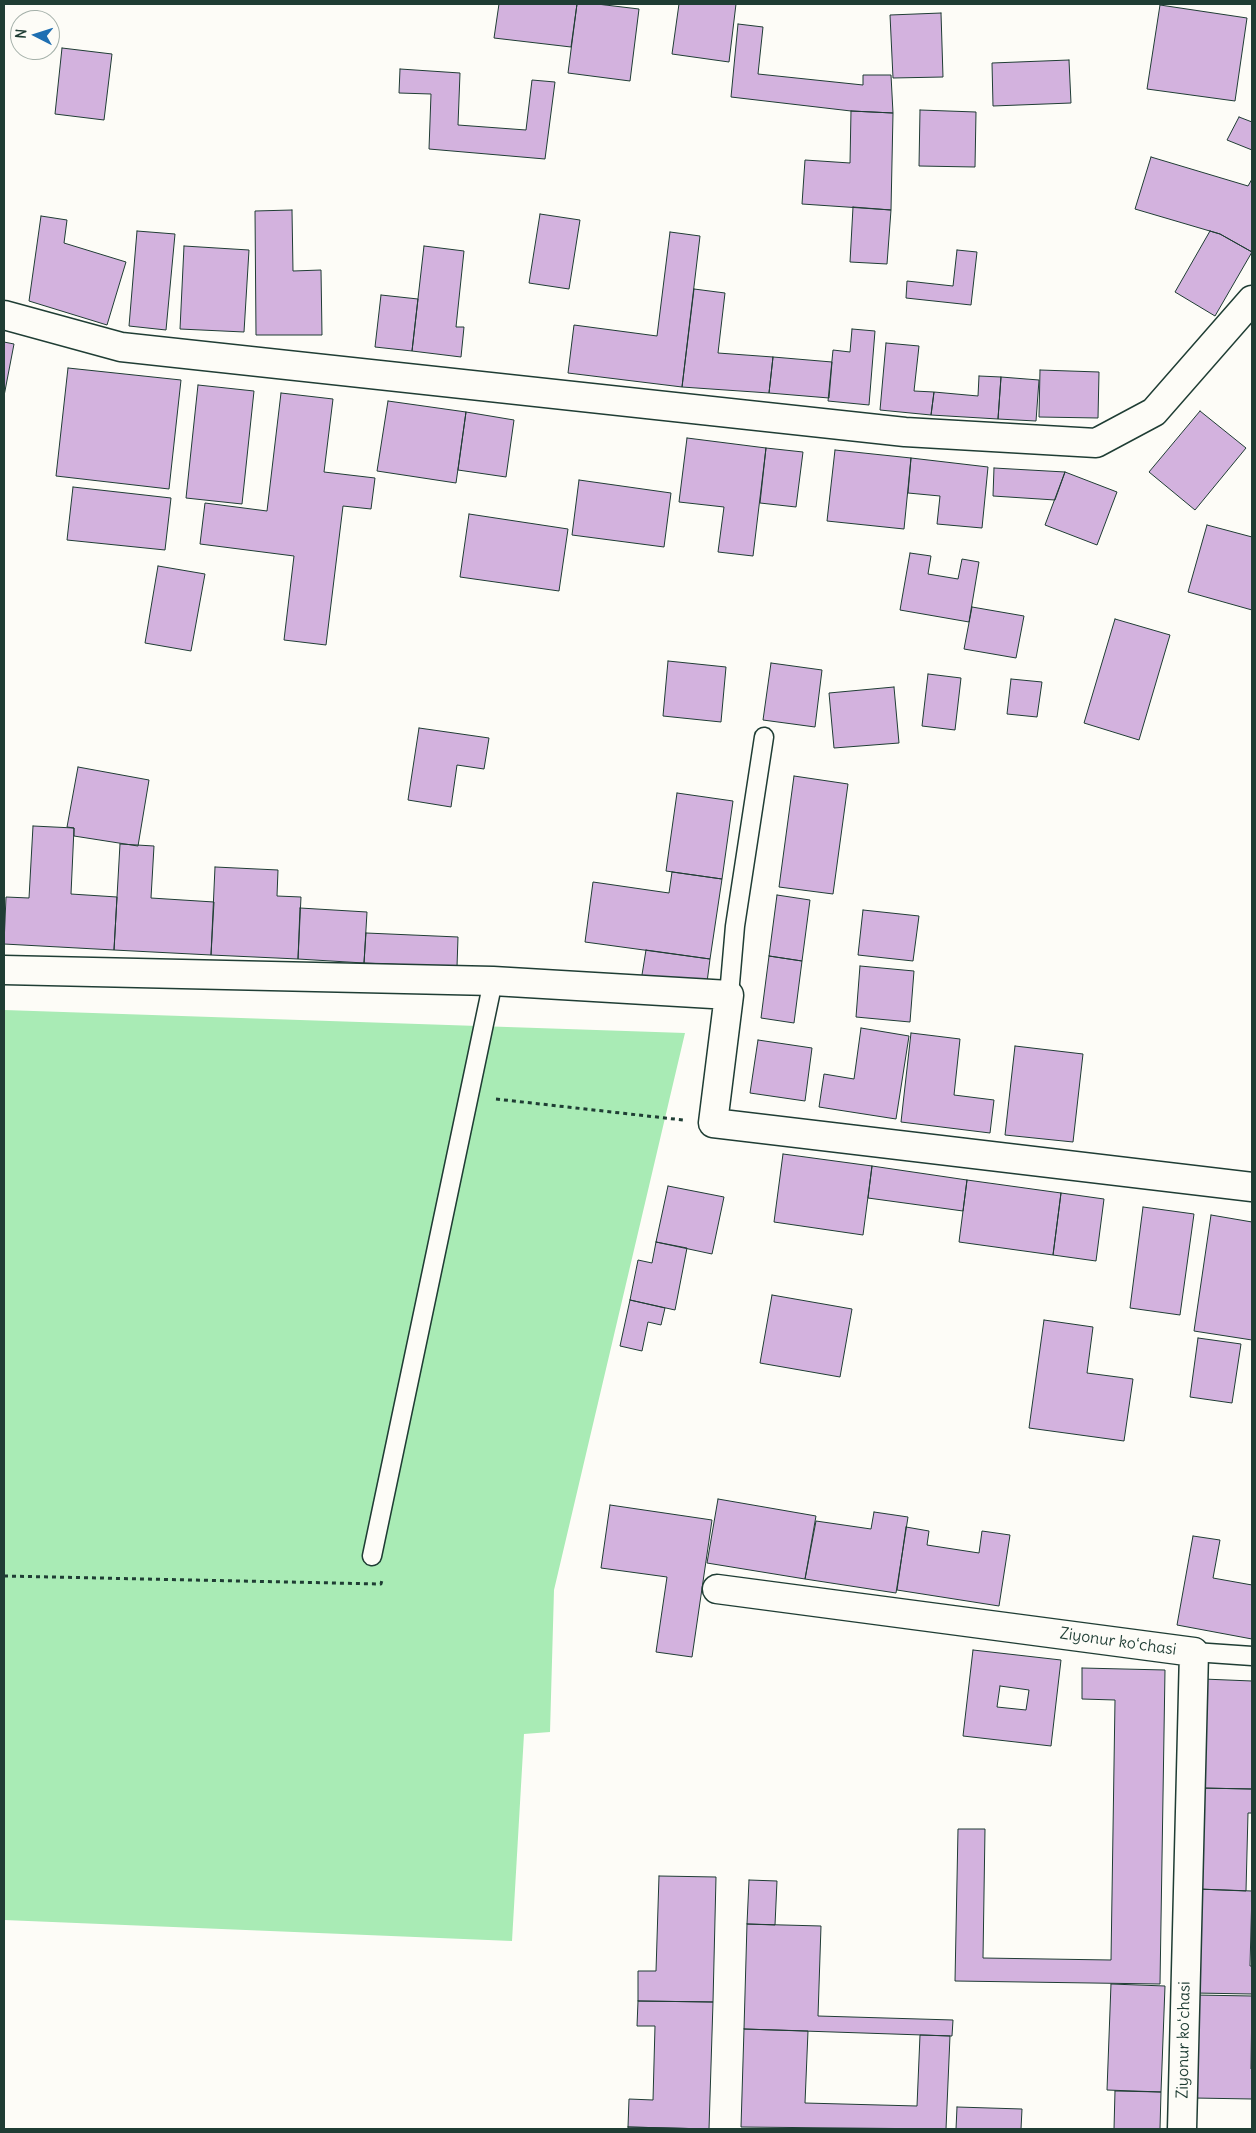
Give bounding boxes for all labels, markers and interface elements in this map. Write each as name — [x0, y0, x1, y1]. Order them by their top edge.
north arrow — [10, 10, 60, 60]
text: N — [12, 28, 30, 39]
street label: Ziyonur koʻchasi — [1058, 1624, 1178, 1660]
street label: Ziyonur koʻchasi — [1173, 1981, 1195, 2099]

